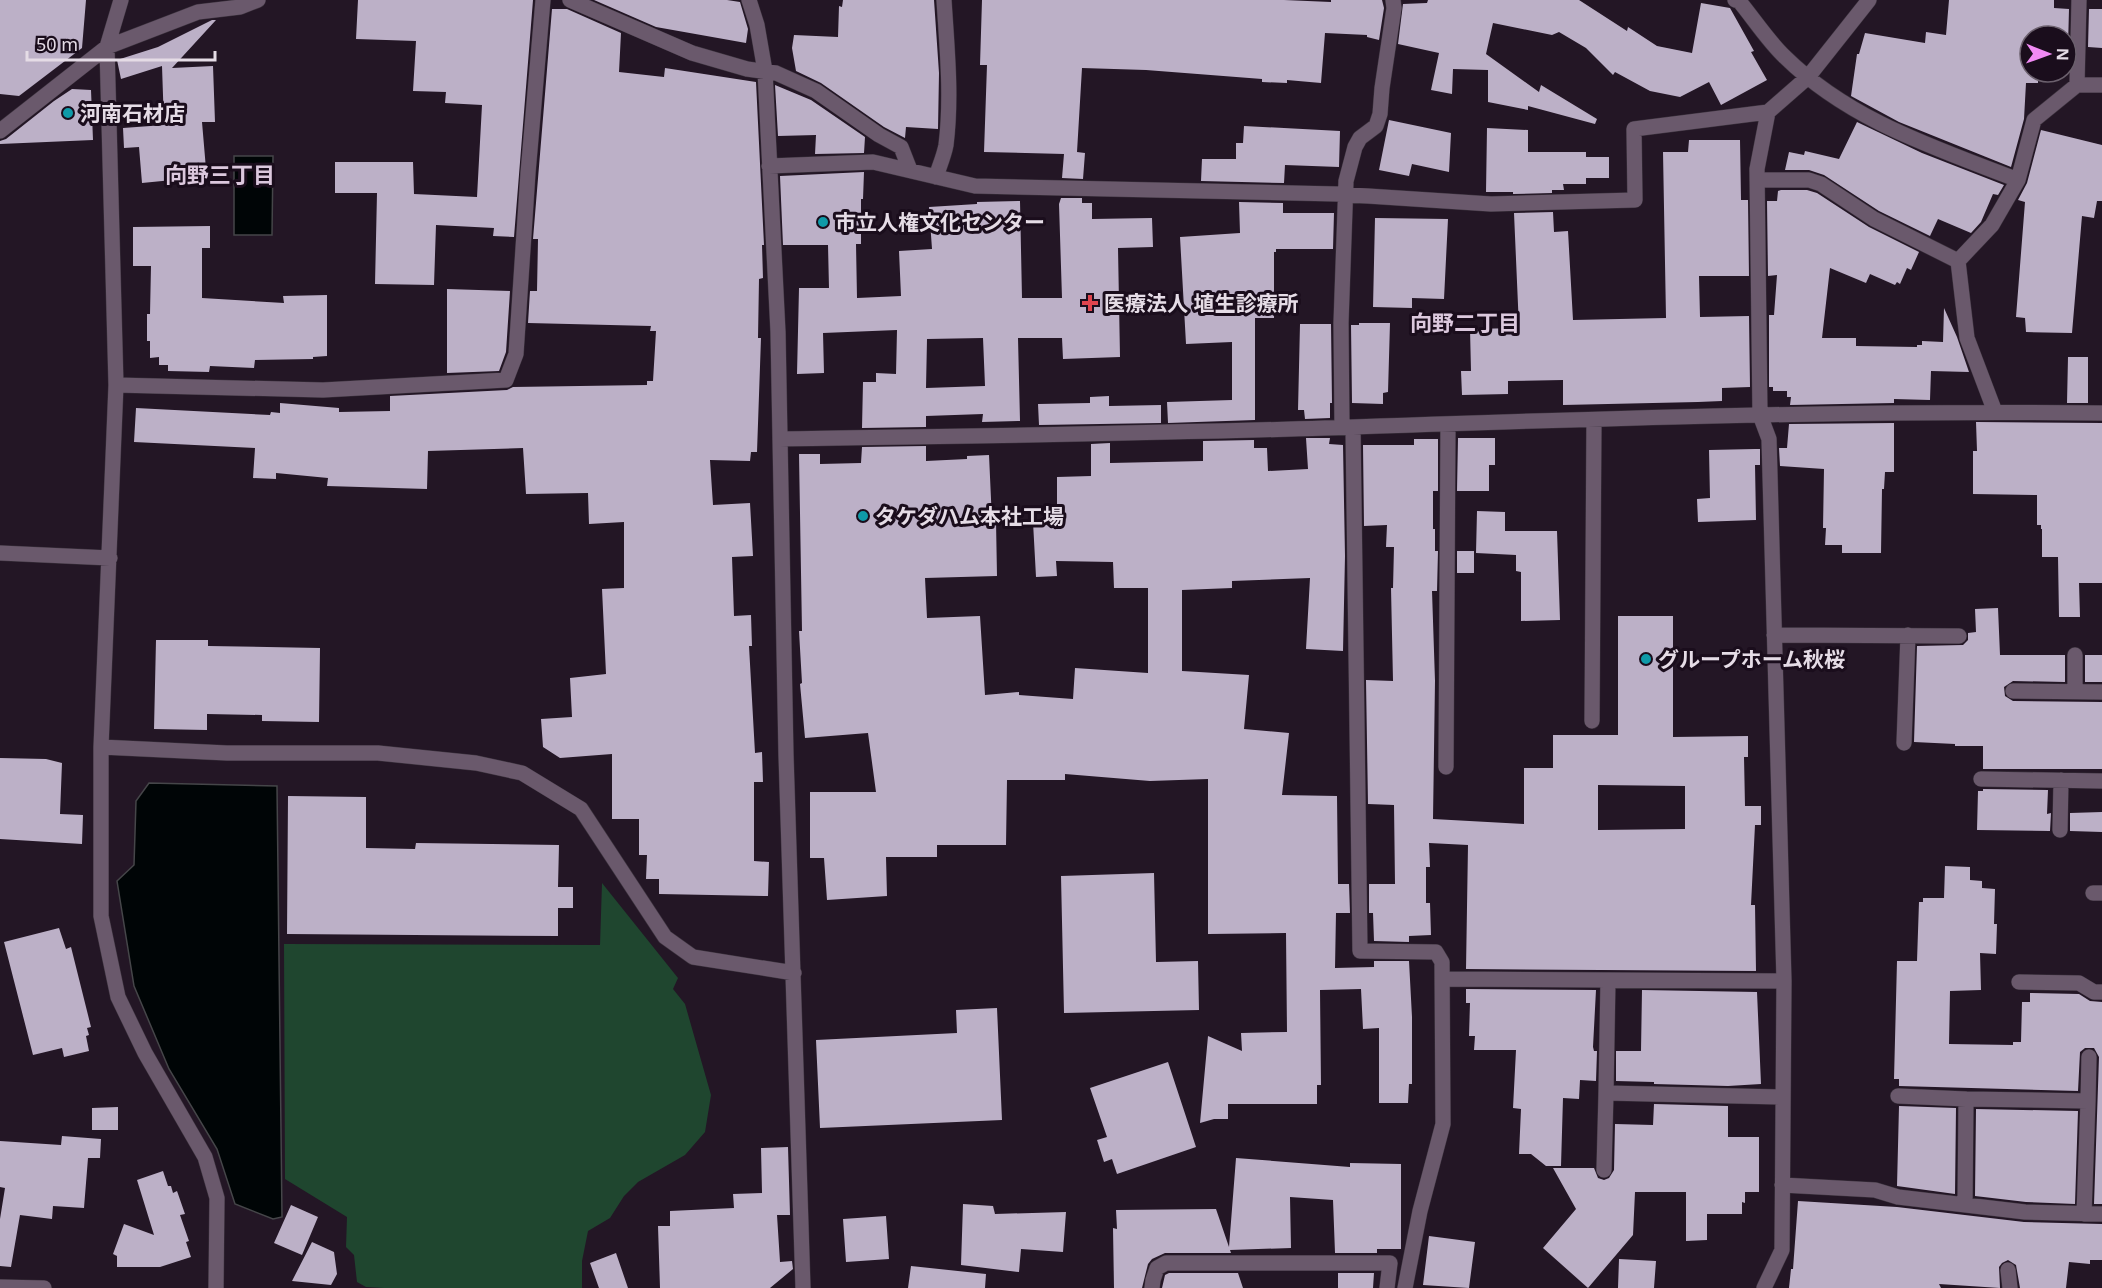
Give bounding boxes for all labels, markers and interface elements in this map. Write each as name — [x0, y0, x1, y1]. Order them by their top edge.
scale bar — [27, 24, 214, 62]
north arrow — [2018, 24, 2078, 84]
text: 50 m — [36, 32, 78, 56]
text: N — [2052, 48, 2074, 61]
place label: 河南石材店 — [80, 99, 185, 127]
marker: 河南石材店 — [61, 106, 75, 120]
district label: 向野三丁目 — [165, 159, 275, 189]
place label: 市立人権文化センター — [835, 208, 1045, 236]
marker: 市立人権文化センター — [816, 215, 830, 229]
place label: 医療法人 埴生診療所 — [1104, 289, 1298, 317]
marker: 医療法人 埴生診療所 — [1081, 294, 1099, 312]
district label: 向野二丁目 — [1410, 307, 1520, 337]
place label: タケダハム本社工場 — [875, 502, 1064, 530]
marker: タケダハム本社工場 — [856, 509, 870, 523]
place label: グループホーム秋桜 — [1658, 645, 1845, 673]
marker: グループホーム秋桜 — [1639, 652, 1653, 666]

